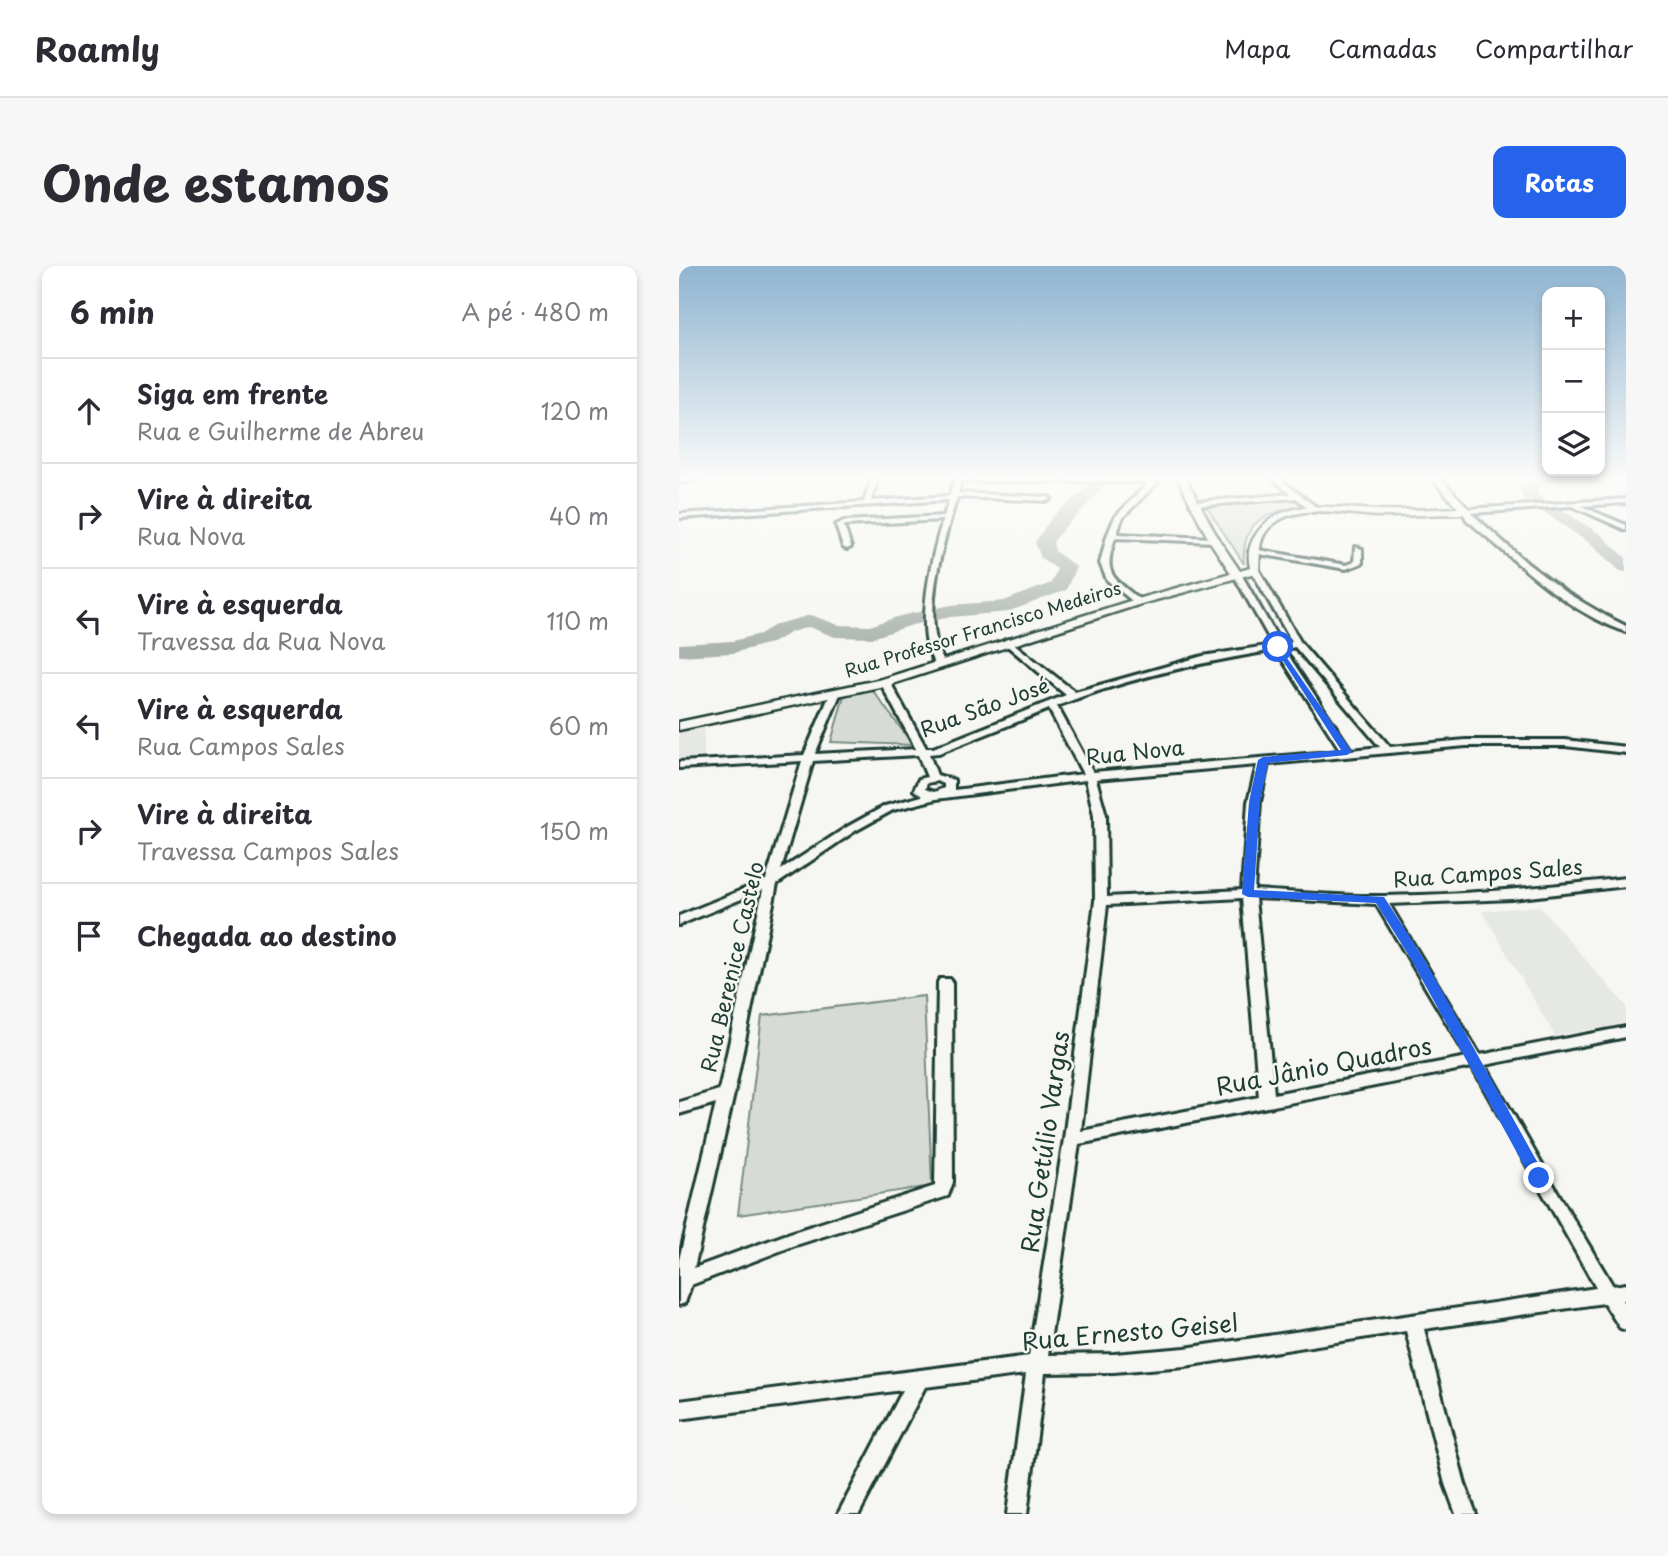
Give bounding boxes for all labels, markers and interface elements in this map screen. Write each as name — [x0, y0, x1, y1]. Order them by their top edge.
text: Roamly — [35, 23, 160, 73]
text: Mapa — [1224, 30, 1290, 66]
text: Camadas — [1328, 30, 1437, 66]
text: Compartilhar — [1475, 30, 1633, 66]
text: Onde estamos — [42, 145, 389, 219]
button: Rotas — [1493, 146, 1626, 218]
map controls — [1542, 287, 1605, 476]
button: + — [1542, 287, 1605, 350]
text: 6 min — [70, 289, 155, 334]
text: A pé · 480 m — [462, 294, 609, 329]
button: − — [1542, 350, 1605, 413]
text: Siga em frente — [137, 374, 328, 413]
icon: ahead — [70, 392, 108, 430]
text: 120 m — [541, 393, 609, 428]
text: Rua e Guilherme de Abreu — [137, 413, 424, 448]
button: layers — [1542, 413, 1605, 476]
text: Vire à direita — [137, 479, 312, 518]
icon: right — [70, 497, 108, 535]
text: 40 m — [549, 498, 609, 533]
text: Rua Nova — [137, 518, 245, 553]
street label: Rua Professor Francisco Medeiros — [841, 574, 1124, 684]
text: Vire à esquerda — [137, 584, 343, 623]
icon: left — [70, 602, 108, 640]
text: 110 m — [547, 603, 609, 638]
text: Travessa da Rua Nova — [137, 623, 385, 658]
route start — [1262, 631, 1293, 662]
street label: Rua São José — [915, 668, 1053, 744]
text: Vire à esquerda — [137, 689, 343, 728]
icon: left — [70, 707, 108, 745]
text: 60 m — [549, 708, 609, 743]
text: Rua Campos Sales — [137, 728, 345, 763]
street label: Rua Nova — [1084, 730, 1186, 772]
text: Vire à direita — [137, 794, 312, 833]
icon: right — [70, 812, 108, 850]
text: 150 m — [540, 813, 609, 848]
text: Travessa Campos Sales — [137, 833, 399, 868]
street label: Rua Campos Sales — [1392, 849, 1584, 895]
street label: Rua Berenice Castelo — [691, 858, 771, 1075]
text: Chegada ao destino — [137, 916, 396, 955]
icon: arrive — [70, 917, 108, 955]
street label: Rua Jânio Quadros — [1213, 1026, 1435, 1104]
street label: Rua Getúlio Vargas — [1011, 1028, 1077, 1255]
route end — [1523, 1162, 1554, 1193]
street label: Rua Ernesto Geisel — [1020, 1304, 1239, 1358]

